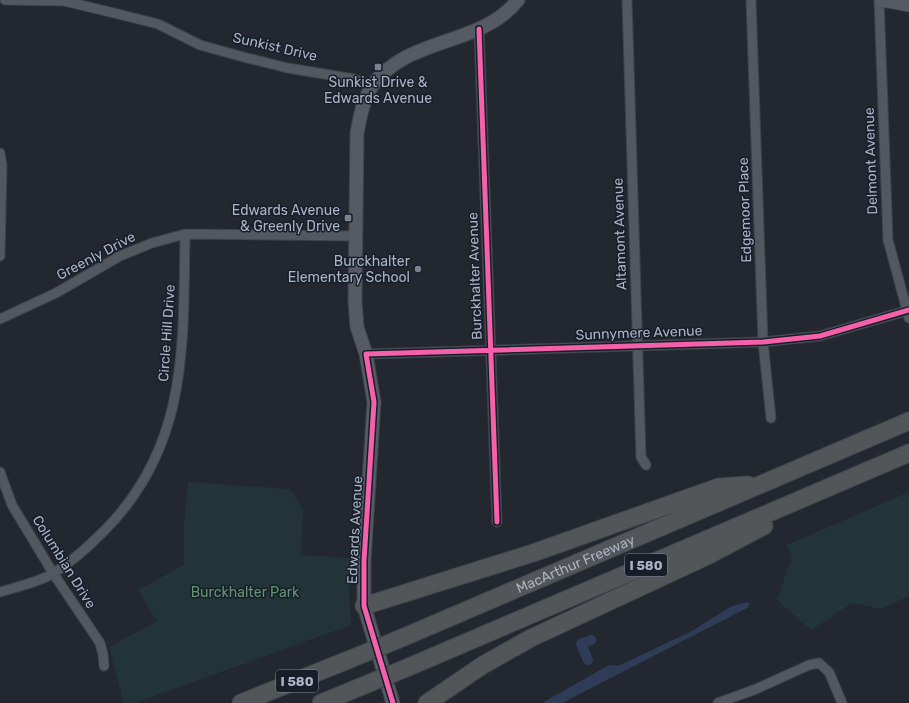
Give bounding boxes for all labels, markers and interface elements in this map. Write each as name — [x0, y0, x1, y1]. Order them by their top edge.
street label: Sunkist Drive — [231, 29, 319, 65]
marker: Sunkist Drive & Edwards Avenue — [373, 62, 383, 72]
place label: Sunkist Drive & Edwards Avenue — [324, 74, 432, 107]
street label: Delmont Avenue — [861, 107, 881, 215]
street label: Edgemoor Place — [735, 157, 755, 263]
street label: Altamont Avenue — [610, 177, 630, 290]
place label: Edwards Avenue & Greenly Drive — [232, 202, 340, 235]
street label: Burckhalter Avenue — [464, 212, 486, 340]
marker: Edwards Avenue & Greenly Drive — [343, 213, 353, 223]
street label: Greenly Drive — [54, 228, 138, 284]
place label: Burckhalter Elementary School — [288, 253, 411, 286]
marker: Burckhalter Elementary School — [413, 264, 423, 274]
street label: Circle Hill Drive — [155, 284, 179, 382]
street label: Sunnymere Avenue — [575, 322, 703, 344]
street label: Edwards Avenue — [344, 475, 366, 584]
street label: Columbian Drive — [29, 512, 100, 612]
street label: MacArthur Freeway — [514, 531, 637, 597]
road number: I 580 — [625, 554, 667, 576]
park label: Burckhalter Park — [191, 584, 300, 601]
road number: I 580 — [276, 670, 318, 692]

